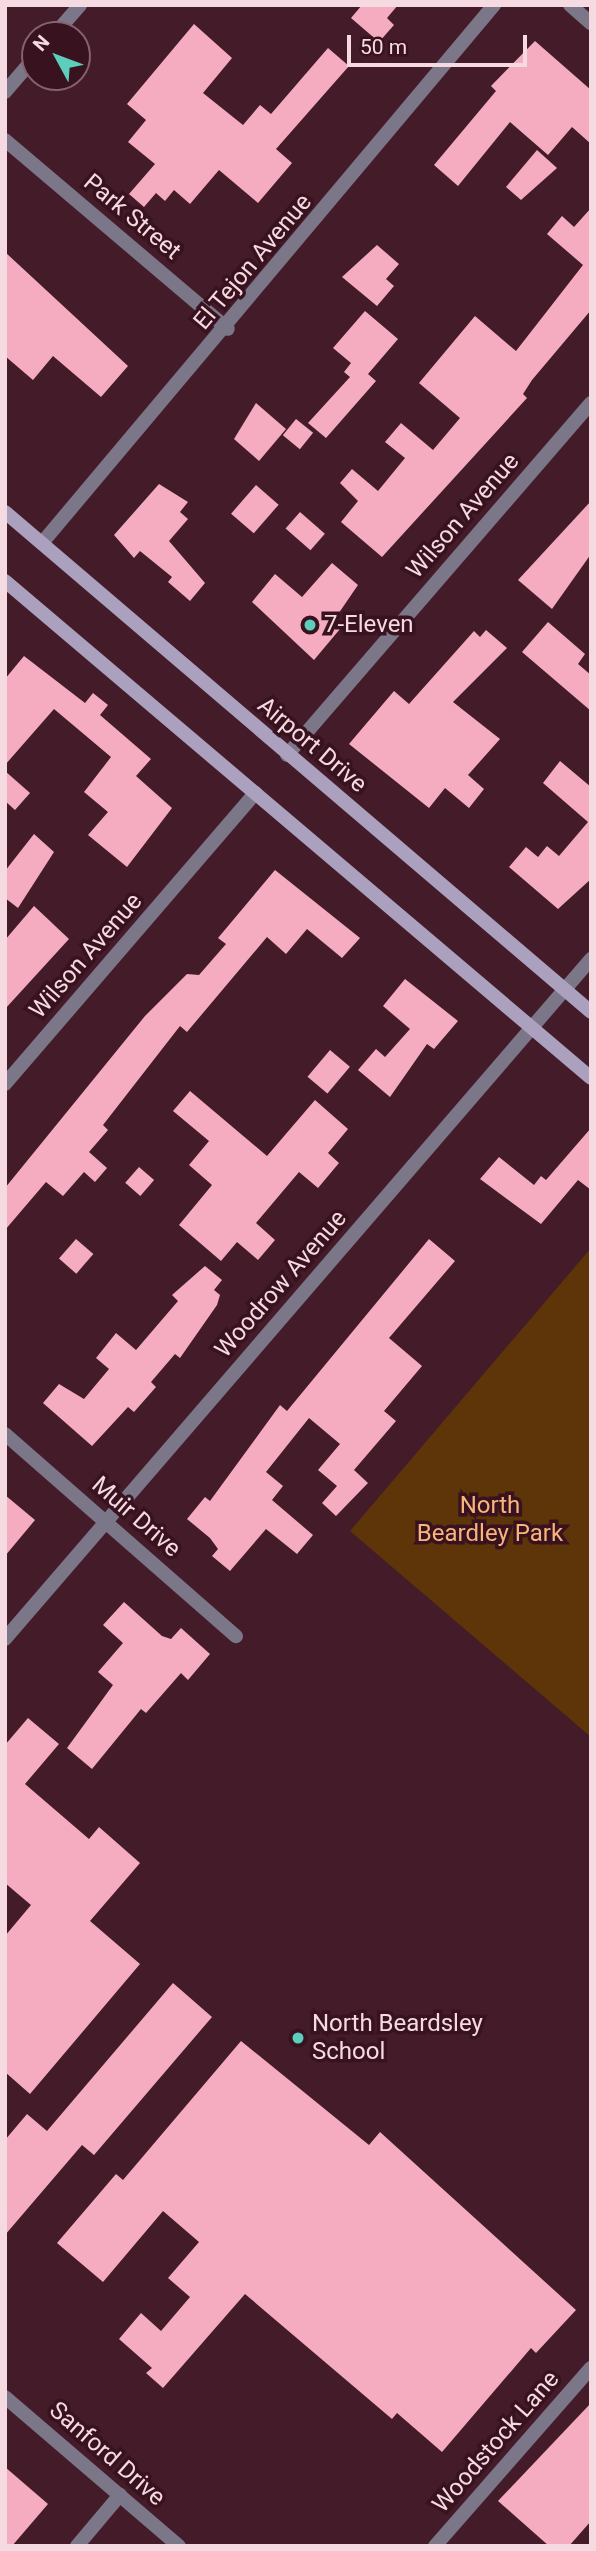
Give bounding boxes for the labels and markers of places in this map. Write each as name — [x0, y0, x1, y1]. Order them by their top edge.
place label: 7-Eleven — [324, 611, 414, 639]
marker: 7-Eleven — [302, 617, 318, 633]
place label: North Beardsley School — [312, 2010, 483, 2066]
marker: North Beardsley School — [290, 2030, 306, 2046]

